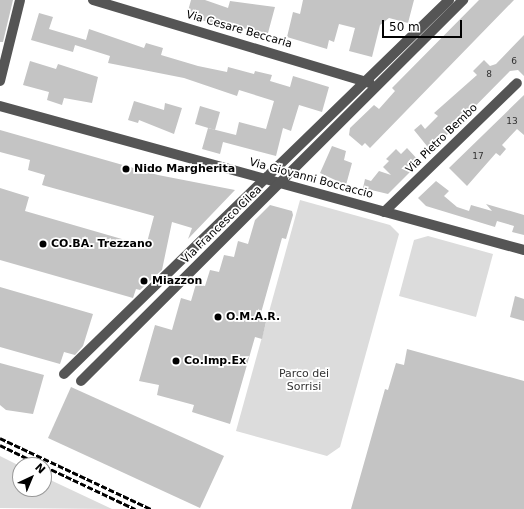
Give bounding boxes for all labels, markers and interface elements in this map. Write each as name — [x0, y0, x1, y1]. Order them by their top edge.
street label: Via Cesare Beccaria — [185, 9, 293, 51]
scale bar — [384, 12, 464, 38]
text: 50 m — [389, 20, 420, 34]
house number: 6 — [511, 56, 517, 66]
house number: 8 — [486, 69, 492, 79]
street label: Via Pietro Bembo — [403, 101, 481, 177]
house number: 13 — [506, 116, 518, 126]
house number: 17 — [472, 151, 484, 161]
street label: Via Giovanni Boccaccio — [248, 156, 374, 202]
place label: Nido Margherita — [134, 162, 235, 176]
marker: Nido Margherita — [121, 164, 131, 174]
street label: Via Francesco Cilea — [179, 183, 265, 267]
place label: CO.BA. Trezzano — [51, 237, 152, 251]
marker: CO.BA. Trezzano — [38, 239, 48, 249]
place label: Miazzon — [152, 274, 202, 288]
marker: Miazzon — [139, 276, 149, 286]
place label: O.M.A.R. — [226, 310, 280, 324]
marker: O.M.A.R. — [213, 312, 223, 322]
place label: Co.Imp.Ex — [184, 354, 246, 368]
marker: Co.Imp.Ex — [171, 356, 181, 366]
park label: Parco dei Sorrisi — [279, 368, 329, 394]
north arrow — [12, 457, 52, 497]
text: N — [32, 461, 48, 477]

